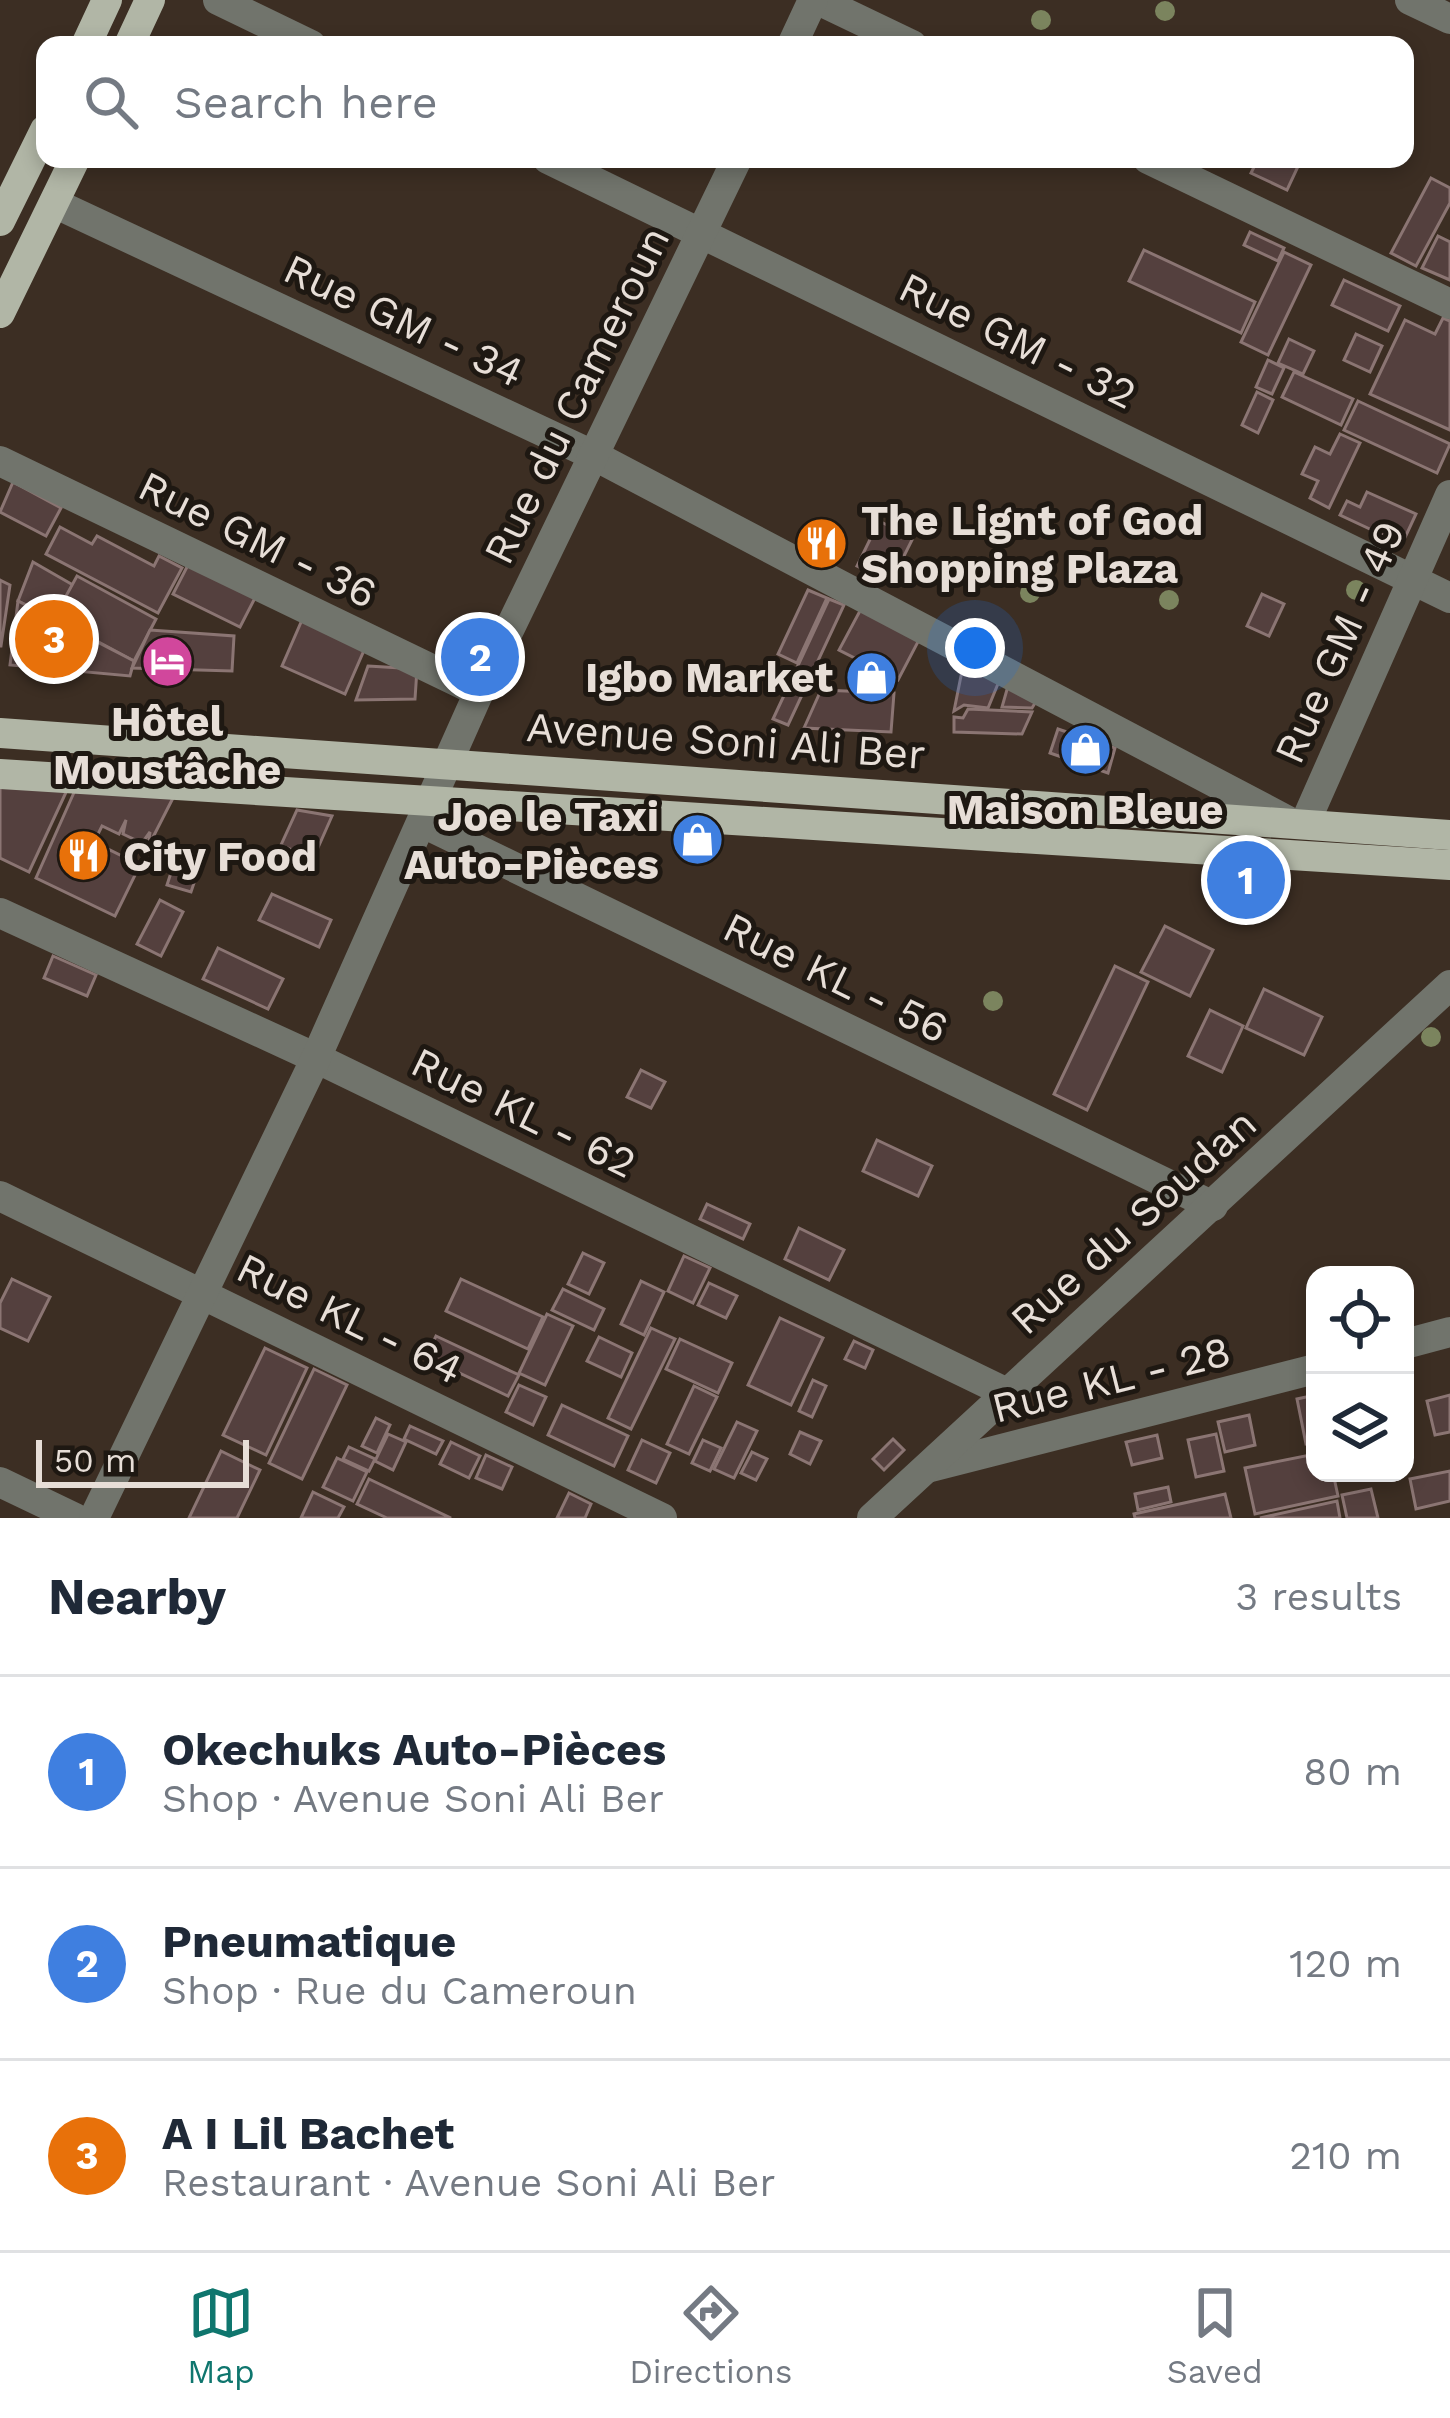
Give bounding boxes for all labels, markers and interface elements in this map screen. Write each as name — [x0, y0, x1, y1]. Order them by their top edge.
search box — [36, 36, 1414, 168]
icon: search — [78, 69, 144, 135]
text: Search here — [174, 76, 438, 129]
street label: Rue du Cameroun — [474, 219, 679, 572]
street label: Rue GM - 34 — [276, 244, 531, 397]
street label: Rue GM - 32 — [891, 262, 1144, 419]
street label: Rue GM - 36 — [131, 461, 385, 618]
place label: The Lignt of God Shopping Plaza — [861, 496, 1203, 593]
street label: Rue GM - 49 — [1264, 514, 1415, 771]
restaurant icon: The Lignt of God Shopping Plaza — [794, 516, 850, 572]
pin: 3 — [15, 594, 93, 684]
pin: 2 — [441, 612, 519, 702]
your location — [945, 618, 1005, 678]
hotel icon: Hôtel Moustâche — [139, 634, 195, 690]
shop icon: Igbo Market — [844, 649, 900, 705]
place label: Igbo Market — [585, 653, 833, 702]
place label: Hôtel Moustâche — [53, 697, 281, 794]
street label: Avenue Soni Ali Ber — [525, 702, 927, 779]
shop icon: Maison Bleue — [1057, 722, 1113, 778]
place label: Maison Bleue — [946, 785, 1224, 834]
place label: Joe le Taxi Auto-Pièces — [404, 792, 659, 889]
shop icon: Joe le Taxi Auto-Pièces — [670, 812, 726, 868]
restaurant icon: City Food — [56, 828, 112, 884]
place label: City Food — [123, 832, 317, 881]
pin: 1 — [1207, 835, 1285, 925]
street label: Rue KL - 56 — [716, 902, 956, 1053]
street label: Rue KL - 62 — [404, 1037, 644, 1188]
street label: Rue du Soudan — [1001, 1099, 1266, 1344]
street label: Rue KL - 64 — [229, 1243, 471, 1394]
map controls — [1306, 1266, 1414, 1482]
button: locate — [1306, 1266, 1414, 1374]
street label: Rue KL - 28 — [987, 1326, 1235, 1433]
button: layers — [1306, 1374, 1414, 1482]
scale bar — [36, 1434, 249, 1487]
text: 50 m — [54, 1441, 136, 1480]
text: Nearby — [48, 1567, 226, 1626]
text: 3 results — [1236, 1574, 1402, 1619]
text: Okechuks Auto-Pièces — [162, 1723, 666, 1776]
text: 1 — [79, 1749, 95, 1794]
text: 80 m — [1303, 1749, 1402, 1794]
text: Shop · Avenue Soni Ali Ber — [162, 1776, 664, 1821]
text: Pneumatique — [162, 1915, 456, 1968]
text: 2 — [75, 1941, 99, 1986]
text: 120 m — [1289, 1941, 1402, 1986]
text: Shop · Rue du Cameroun — [162, 1968, 637, 2013]
text: A I Lil Bachet — [162, 2107, 454, 2160]
text: 3 — [75, 2133, 99, 2178]
text: 210 m — [1289, 2133, 1402, 2178]
text: Restaurant · Avenue Soni Ali Ber — [162, 2160, 775, 2205]
tab: Map — [187, 2280, 255, 2391]
tab: Directions — [629, 2280, 792, 2391]
tab: Saved — [1167, 2280, 1263, 2391]

